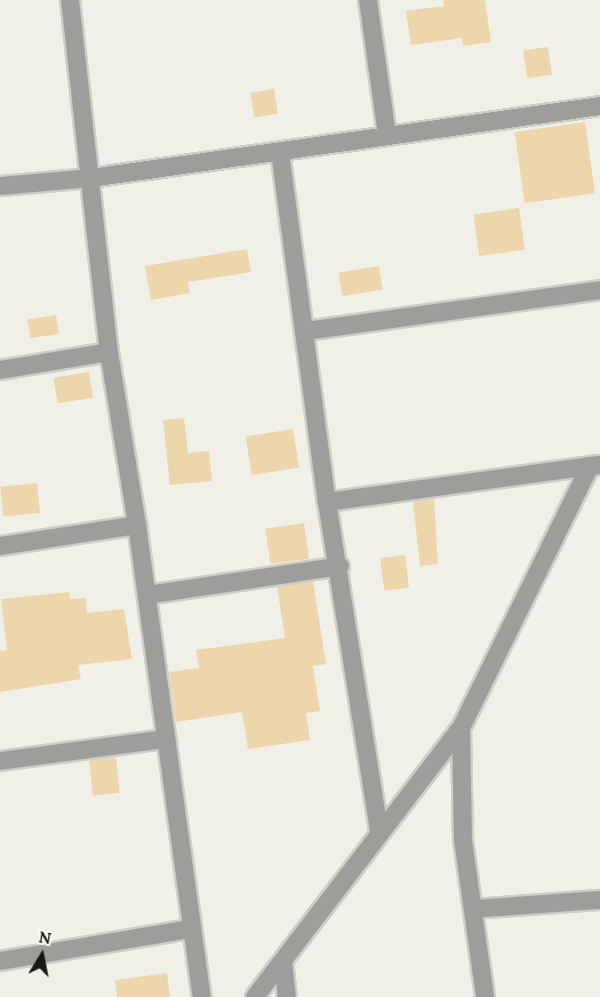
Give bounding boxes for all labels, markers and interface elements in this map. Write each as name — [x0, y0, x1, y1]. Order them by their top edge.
north arrow — [12, 925, 72, 985]
text: N — [37, 926, 53, 948]

